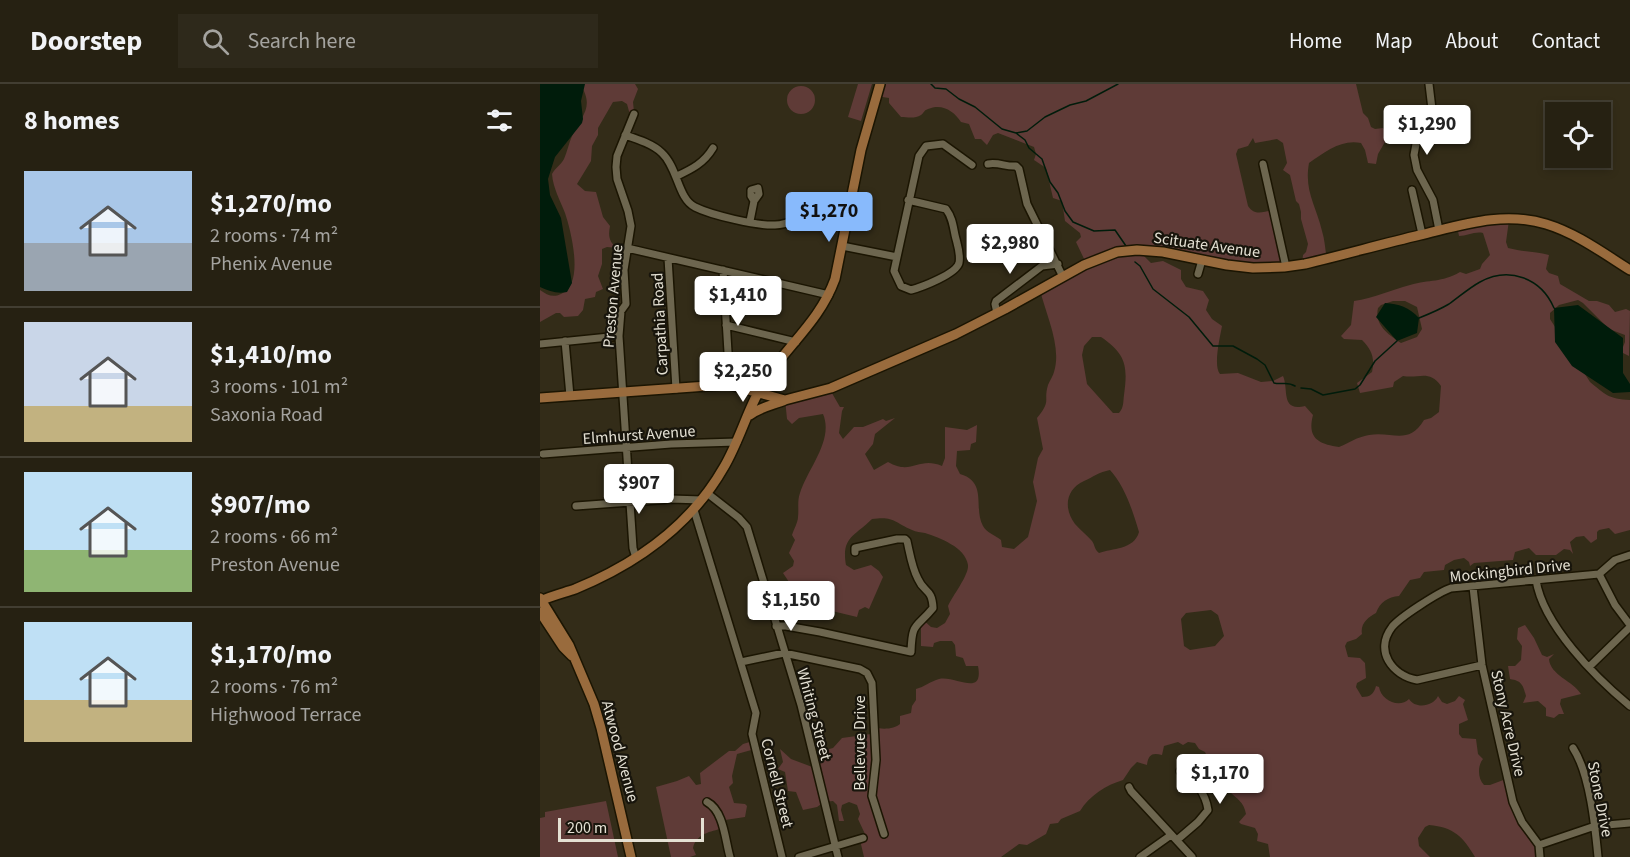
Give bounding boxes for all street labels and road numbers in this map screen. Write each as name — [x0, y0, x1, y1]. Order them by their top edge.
street label: Scituate Avenue — [1152, 227, 1262, 263]
street label: Preston Avenue — [598, 243, 628, 349]
street label: Carpathia Road — [646, 272, 674, 376]
street label: Elmhurst Avenue — [582, 420, 696, 450]
street label: Mockingbird Drive — [1449, 554, 1572, 588]
street label: Whiting Street — [791, 666, 837, 763]
street label: Stony Acre Drive — [1485, 668, 1531, 779]
street label: Bellevue Drive — [849, 695, 871, 791]
street label: Atwood Avenue — [596, 698, 644, 804]
street label: Cornell Street — [755, 736, 799, 831]
street label: Stone Drive — [1582, 759, 1618, 839]

